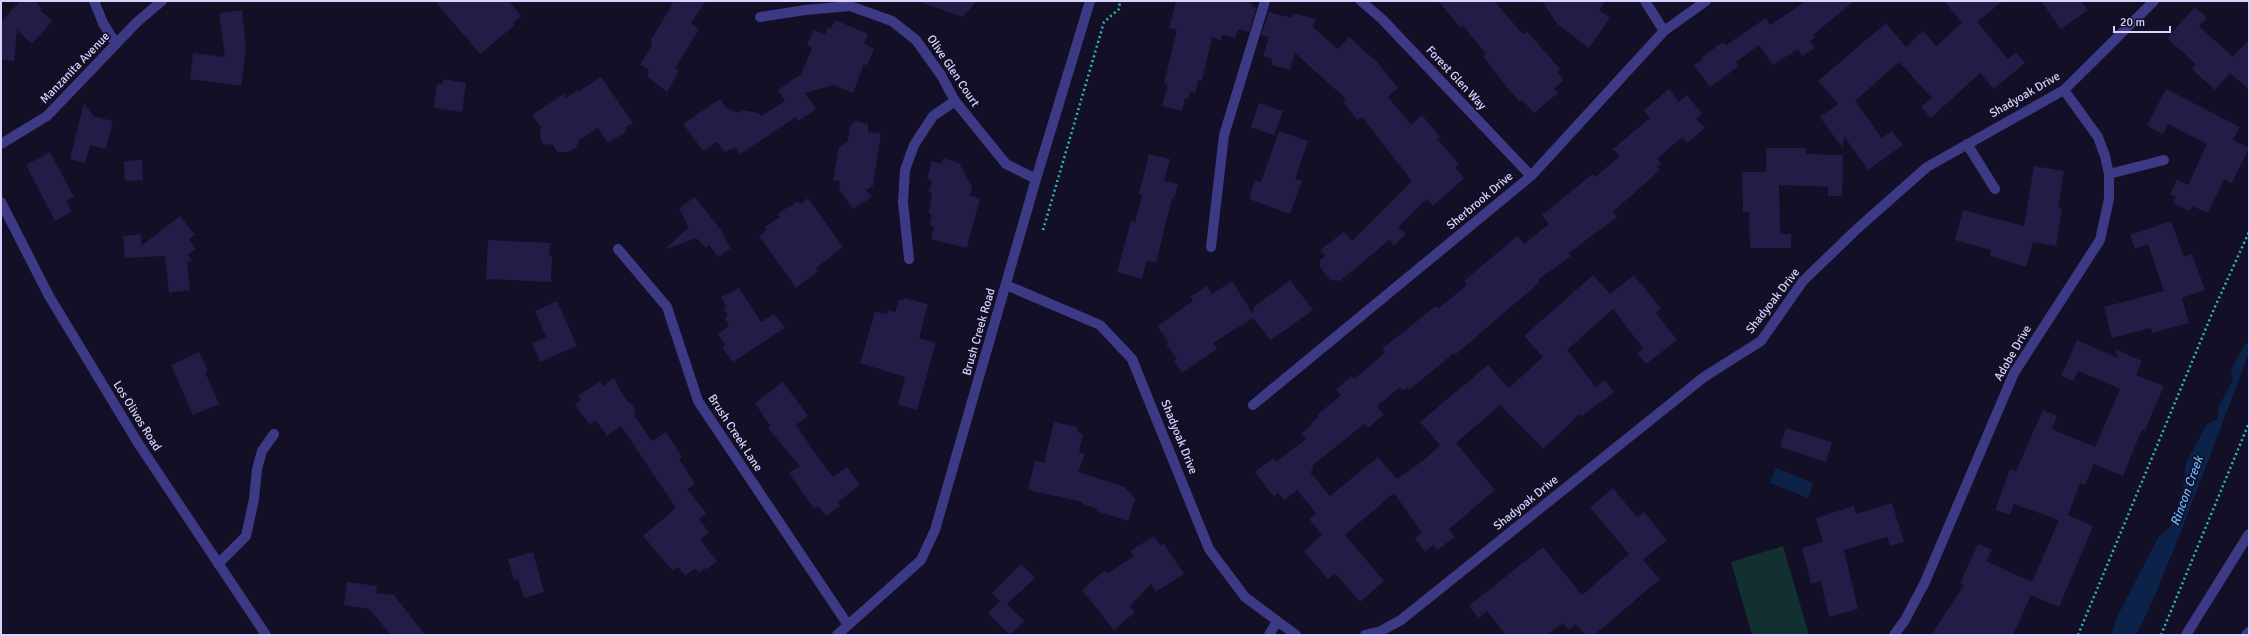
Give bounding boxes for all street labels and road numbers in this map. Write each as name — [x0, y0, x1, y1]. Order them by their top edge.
street label: Manzanita Avenue — [37, 29, 113, 107]
street label: Olive Glen Court — [923, 32, 983, 110]
street label: Forest Glen Way — [1423, 43, 1490, 113]
street label: Shadyoak Drive — [1987, 69, 2063, 121]
street label: Sherbrook Drive — [1444, 169, 1516, 233]
street label: Shadyoak Drive — [1743, 265, 1803, 337]
street label: Brush Creek Road — [959, 287, 999, 377]
street label: Adobe Drive — [1991, 323, 2035, 383]
street label: Los Olivos Road — [110, 378, 164, 454]
street label: Brush Creek Lane — [704, 391, 766, 475]
street label: Shadyoak Drive — [1157, 398, 1201, 476]
street label: Shadyoak Drive — [1491, 472, 1561, 534]

